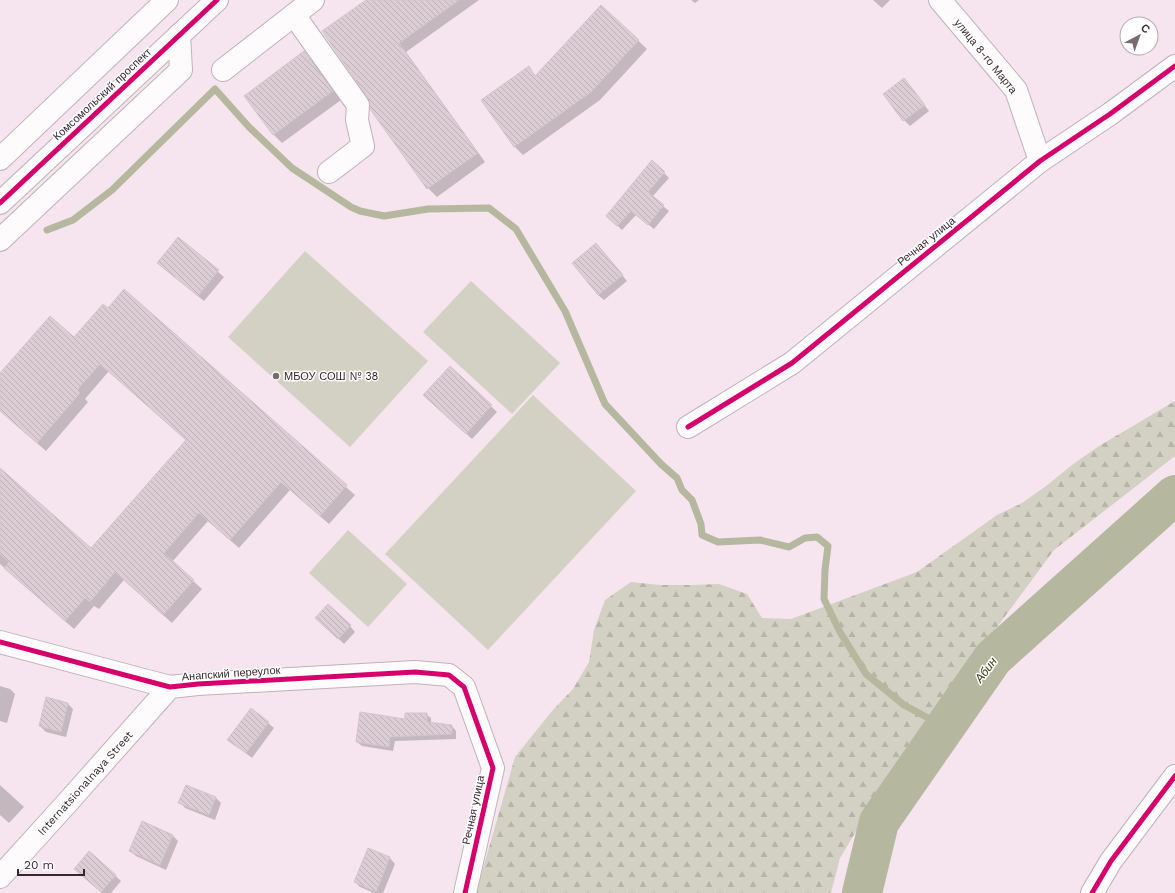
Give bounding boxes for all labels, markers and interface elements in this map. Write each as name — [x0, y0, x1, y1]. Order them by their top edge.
street label: улица 8-го Марта — [952, 16, 1020, 97]
north arrow — [1119, 16, 1159, 56]
text: С — [1138, 21, 1153, 36]
street label: Комсомольский проспект — [51, 45, 154, 143]
street label: Речная улица — [895, 214, 958, 269]
place label: МБОУ СОШ № 38 — [284, 370, 379, 383]
marker: МБОУ СОШ № 38 — [271, 371, 281, 381]
water label: Абин — [971, 654, 1000, 686]
street label: Анапский переулок — [181, 664, 281, 683]
street label: Internatsionalnaya Street — [35, 728, 136, 838]
street label: Речная улица — [460, 773, 487, 846]
scale bar — [18, 851, 84, 877]
text: 20 m — [24, 858, 54, 872]

